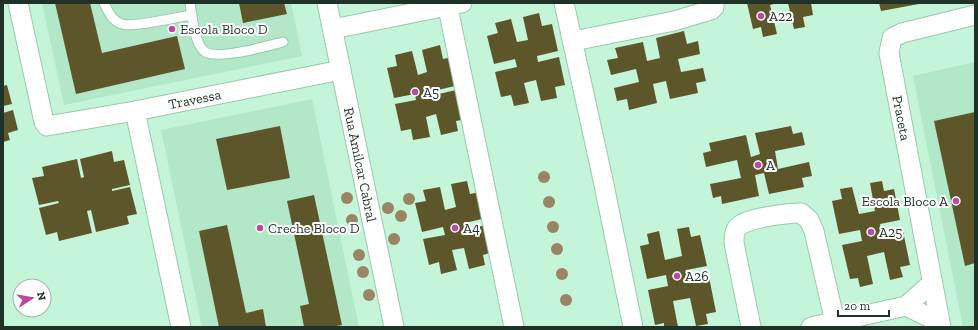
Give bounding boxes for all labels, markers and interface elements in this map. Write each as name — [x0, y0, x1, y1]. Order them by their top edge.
place label: A22 — [769, 8, 793, 25]
marker: A22 — [756, 11, 766, 21]
place label: Escola Bloco D — [180, 21, 268, 38]
marker: Escola Bloco D — [167, 24, 177, 34]
place label: A5 — [423, 84, 439, 101]
street label: Travessa — [167, 86, 223, 113]
marker: A5 — [410, 87, 420, 97]
street label: Praceta — [888, 94, 914, 142]
street label: Rua Amilcar Cabral — [340, 106, 381, 224]
place label: A — [766, 157, 776, 174]
marker: A — [753, 160, 763, 170]
place label: Escola Bloco A — [862, 193, 949, 210]
marker: Escola Bloco A — [951, 196, 961, 206]
place label: Creche Bloco D — [268, 220, 360, 237]
place label: A4 — [463, 220, 480, 237]
marker: Creche Bloco D — [255, 223, 265, 233]
marker: A4 — [450, 223, 460, 233]
place label: A25 — [879, 224, 902, 241]
marker: A25 — [866, 227, 876, 237]
place label: A26 — [685, 268, 709, 285]
marker: A26 — [672, 271, 682, 281]
north arrow — [12, 278, 52, 318]
text: N — [34, 291, 49, 302]
scale bar — [838, 292, 889, 318]
text: 20 m — [844, 299, 871, 313]

